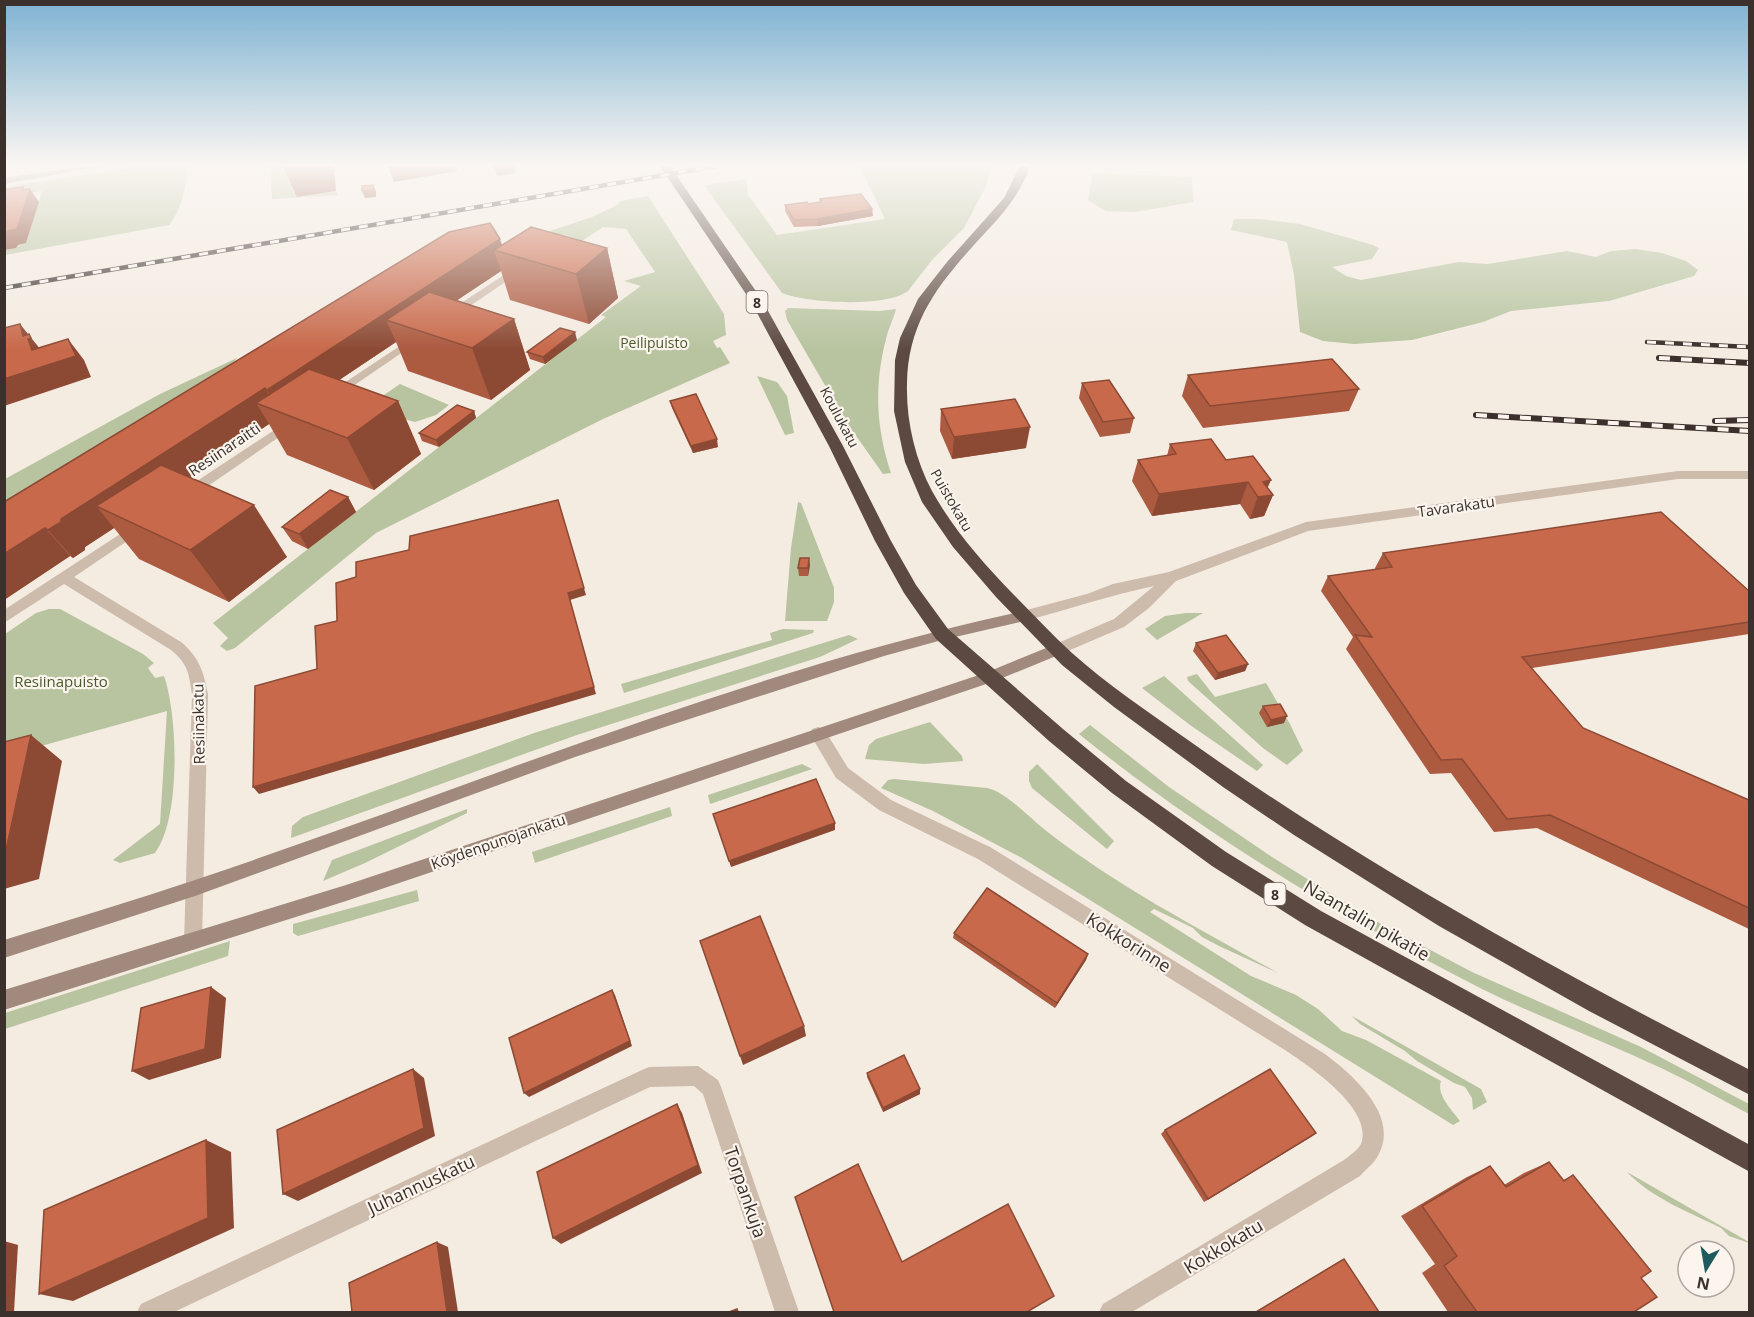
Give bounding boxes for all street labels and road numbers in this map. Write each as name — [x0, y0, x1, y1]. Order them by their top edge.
road number: 8 — [746, 291, 768, 313]
street label: Koulukatu — [816, 383, 864, 451]
street label: Resiinaraitti — [184, 418, 264, 480]
street label: Puistokatu — [926, 465, 978, 535]
street label: Tavarakatu — [1416, 491, 1496, 521]
street label: Resiinakatu — [187, 683, 209, 765]
street label: Köydenpunojankatu — [428, 809, 568, 873]
street label: Naantalin pikatie — [1300, 874, 1434, 966]
road number: 8 — [1264, 883, 1286, 905]
street label: Kokkorinne — [1082, 906, 1176, 978]
street label: Torpankuja — [719, 1143, 773, 1241]
street label: Juhannuskatu — [362, 1149, 478, 1220]
street label: Kokkokatu — [1179, 1213, 1267, 1279]

